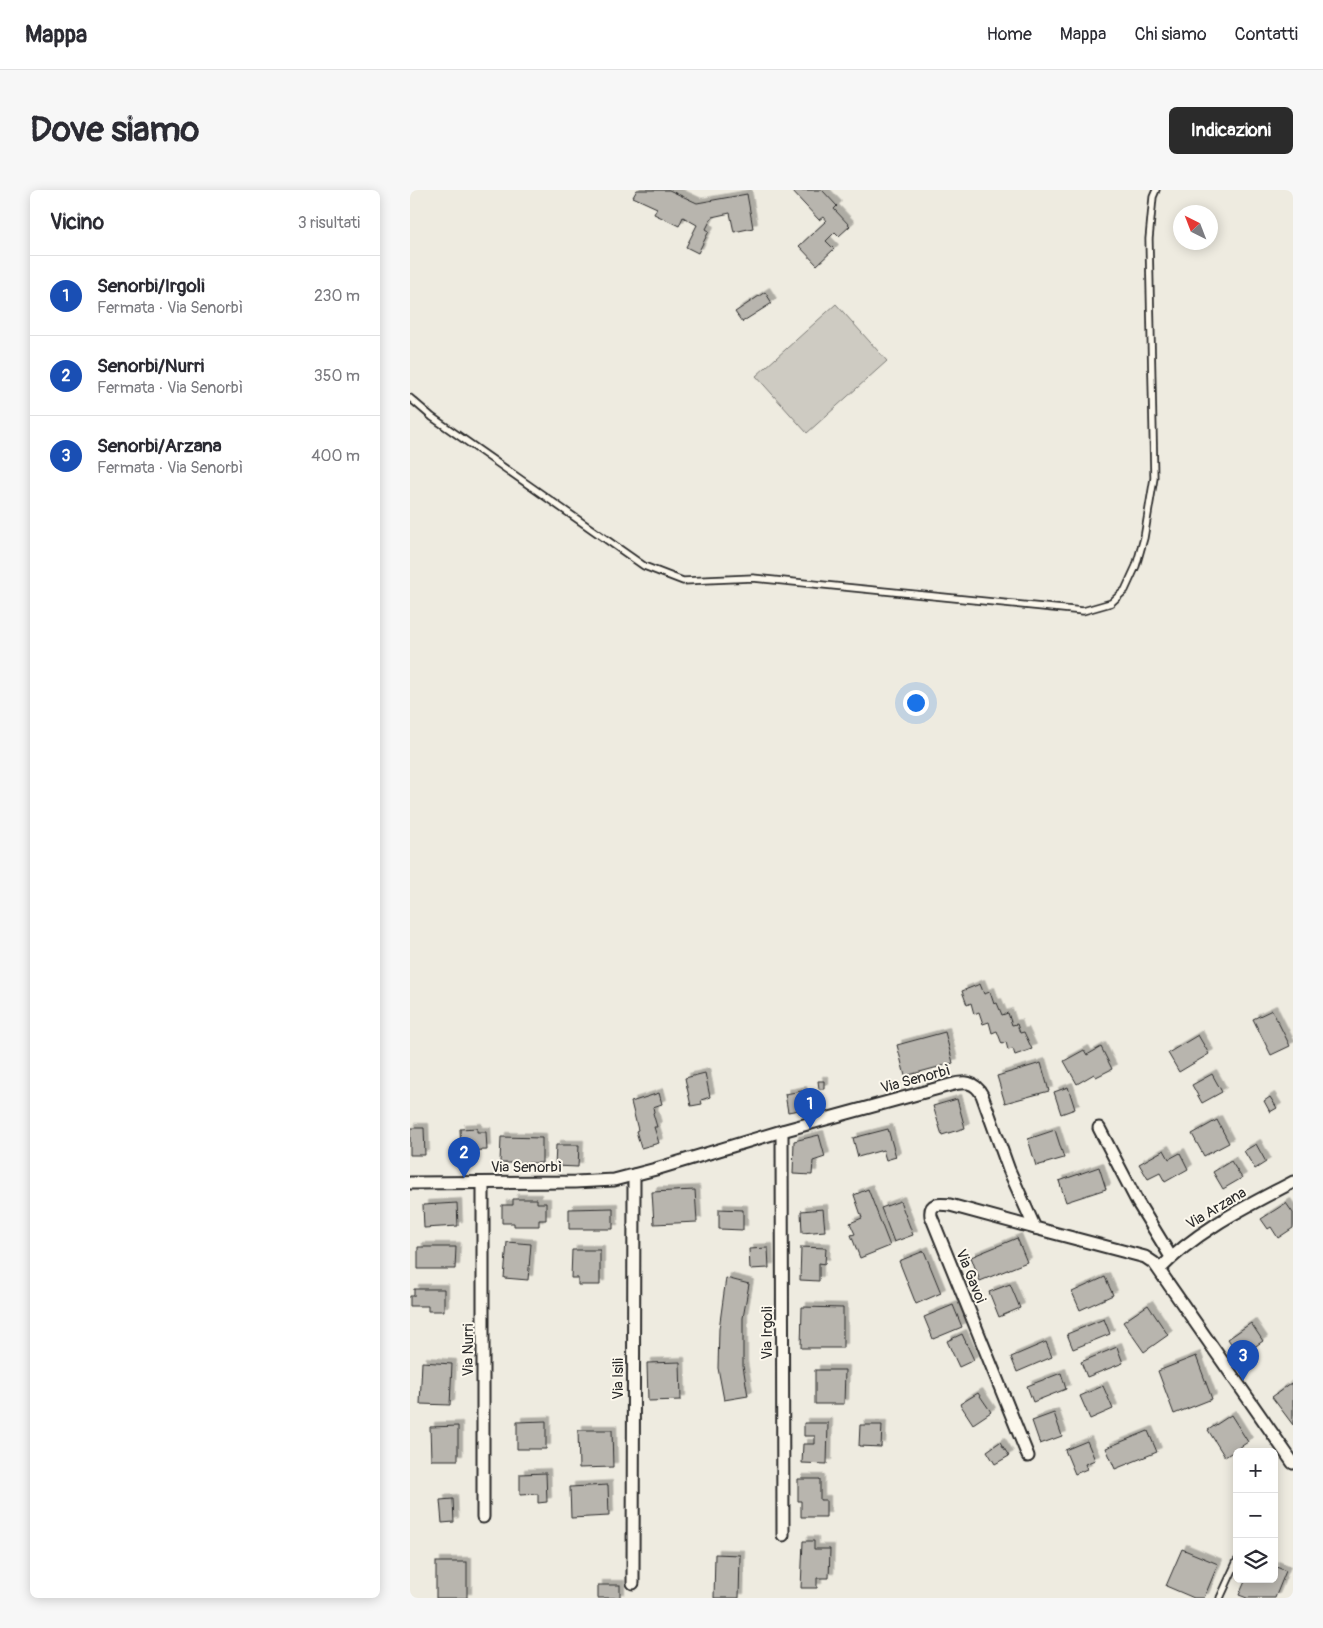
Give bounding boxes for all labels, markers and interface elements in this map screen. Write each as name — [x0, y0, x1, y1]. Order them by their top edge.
text: Mappa — [25, 20, 87, 49]
text: Home — [986, 23, 1032, 46]
text: Mappa — [1060, 23, 1106, 46]
text: Chi siamo — [1134, 23, 1207, 46]
text: Contatti — [1235, 23, 1298, 46]
button: Indicazioni — [1169, 107, 1293, 154]
text: Dove siamo — [30, 108, 199, 152]
north arrow — [1173, 205, 1218, 250]
text: Vicino — [50, 209, 104, 236]
text: 3 risultati — [298, 213, 360, 233]
text: Senorbi/Irgoli — [97, 274, 205, 298]
text: 1 — [63, 286, 69, 306]
text: 230 m — [314, 286, 360, 306]
text: Fermata · Via Senorbì — [97, 298, 242, 318]
text: Senorbi/Nurri — [97, 354, 204, 378]
text: 2 — [62, 366, 70, 386]
text: 350 m — [314, 366, 360, 386]
text: Fermata · Via Senorbì — [97, 378, 242, 398]
text: Senorbi/Arzana — [97, 434, 222, 458]
text: 3 — [62, 446, 70, 466]
text: 400 m — [311, 446, 360, 466]
text: Fermata · Via Senorbì — [97, 458, 242, 478]
your location — [903, 690, 929, 716]
street label: Via Senorbì — [879, 1061, 952, 1098]
pin: 1 — [794, 1088, 826, 1129]
pin: 2 — [448, 1137, 480, 1178]
street label: Via Senorbì — [491, 1158, 562, 1177]
street label: Via Arzana — [1183, 1183, 1250, 1234]
street label: Via Gavoi — [951, 1247, 990, 1306]
street label: Via Irgoli — [758, 1306, 777, 1360]
street label: Via Nurri — [459, 1323, 478, 1376]
pin: 3 — [1227, 1340, 1259, 1381]
street label: Via Isili — [609, 1358, 628, 1400]
map controls — [1233, 1448, 1278, 1583]
button: + — [1233, 1448, 1278, 1493]
button: − — [1233, 1493, 1278, 1538]
button: layers — [1233, 1538, 1278, 1583]

